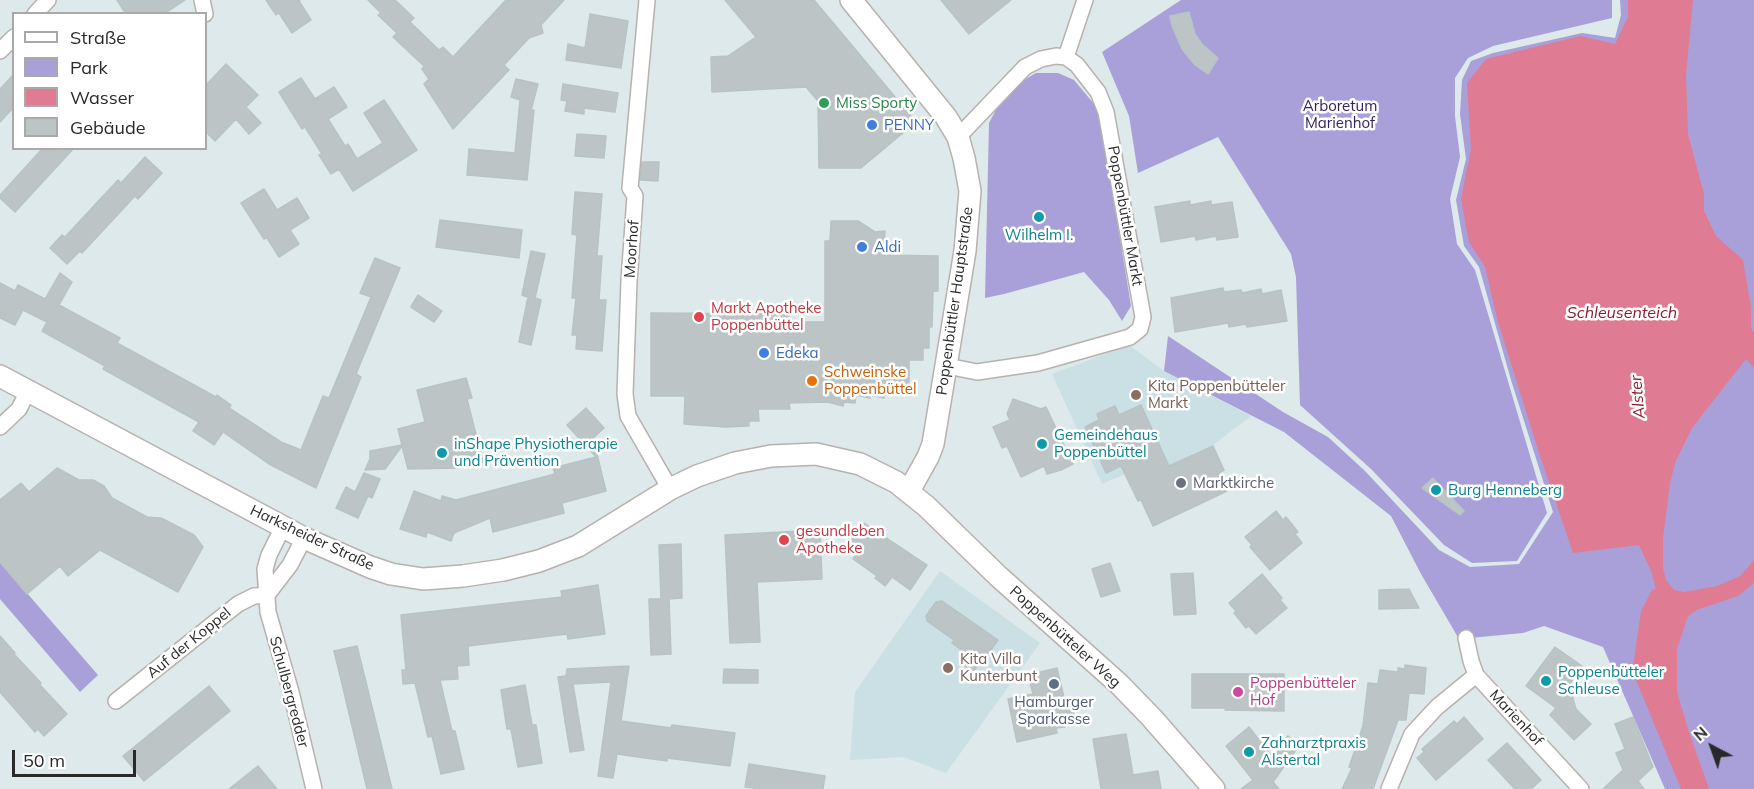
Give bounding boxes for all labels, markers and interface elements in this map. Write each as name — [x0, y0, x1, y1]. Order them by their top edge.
legend — [12, 12, 207, 150]
text: Straße — [70, 26, 126, 49]
text: Park — [70, 56, 108, 79]
text: Wasser — [70, 86, 134, 109]
place label: Miss Sporty — [836, 94, 917, 112]
marker: Miss Sporty — [817, 96, 831, 110]
park label: Arboretum Marienhof — [1303, 97, 1377, 132]
text: Gebäude — [70, 116, 146, 139]
place label: PENNY — [884, 116, 934, 134]
marker: PENNY — [865, 118, 879, 132]
street label: Poppenbüttler Markt — [1104, 144, 1146, 288]
street label: Poppenbüttler Hauptstraße — [933, 206, 977, 396]
marker: Wilhelm I. — [1032, 210, 1046, 224]
street label: Moorhof — [621, 220, 643, 278]
place label: Wilhelm I. — [1005, 226, 1073, 244]
place label: Aldi — [874, 238, 901, 256]
marker: Aldi — [855, 240, 869, 254]
place label: Markt Apotheke Poppenbüttel — [711, 299, 821, 334]
water label: Schleusenteich — [1567, 303, 1677, 323]
marker: Markt Apotheke Poppenbüttel — [692, 310, 706, 324]
place label: Edeka — [776, 344, 819, 362]
marker: Edeka — [757, 346, 771, 360]
place label: Schweinske Poppenbüttel — [824, 363, 917, 398]
marker: Schweinske Poppenbüttel — [805, 374, 819, 388]
water label: Alster — [1627, 375, 1649, 419]
place label: Kita Poppenbütteler Markt — [1148, 377, 1285, 412]
marker: Kita Poppenbütteler Markt — [1129, 388, 1143, 402]
place label: Gemeindehaus Poppenbüttel — [1054, 426, 1158, 461]
place label: inShape Physiotherapie und Prävention — [454, 435, 618, 470]
marker: Gemeindehaus Poppenbüttel — [1035, 437, 1049, 451]
marker: inShape Physiotherapie und Prävention — [435, 446, 449, 460]
place label: Marktkirche — [1193, 474, 1274, 492]
marker: Marktkirche — [1174, 476, 1188, 490]
place label: Burg Henneberg — [1448, 481, 1562, 499]
marker: Burg Henneberg — [1429, 483, 1443, 497]
street label: Harksheider Straße — [247, 501, 377, 575]
place label: gesundleben Apotheke — [796, 522, 885, 557]
marker: gesundleben Apotheke — [777, 533, 791, 547]
street label: Poppenbütteler Weg — [1006, 582, 1124, 692]
street label: Auf der Koppel — [143, 604, 235, 682]
street label: Schulbergredder — [265, 634, 313, 750]
place label: Kita Villa Kunterbunt — [960, 650, 1037, 685]
marker: Kita Villa Kunterbunt — [941, 661, 955, 675]
place label: Poppenbütteler Schleuse — [1558, 663, 1664, 698]
place label: Poppenbütteler Hof — [1250, 674, 1356, 709]
marker: Poppenbütteler Schleuse — [1539, 674, 1553, 688]
marker: Hamburger Sparkasse — [1047, 677, 1061, 691]
marker: Poppenbütteler Hof — [1231, 685, 1245, 699]
street label: Marienhof — [1485, 686, 1547, 750]
place label: Hamburger Sparkasse — [1014, 693, 1094, 728]
north arrow — [1682, 717, 1742, 777]
text: N — [1689, 722, 1711, 745]
place label: Zahnarztpraxis Alstertal — [1261, 734, 1366, 769]
scale bar — [15, 738, 140, 776]
marker: Zahnarztpraxis Alstertal — [1242, 745, 1256, 759]
text: 50 m — [23, 749, 65, 772]

